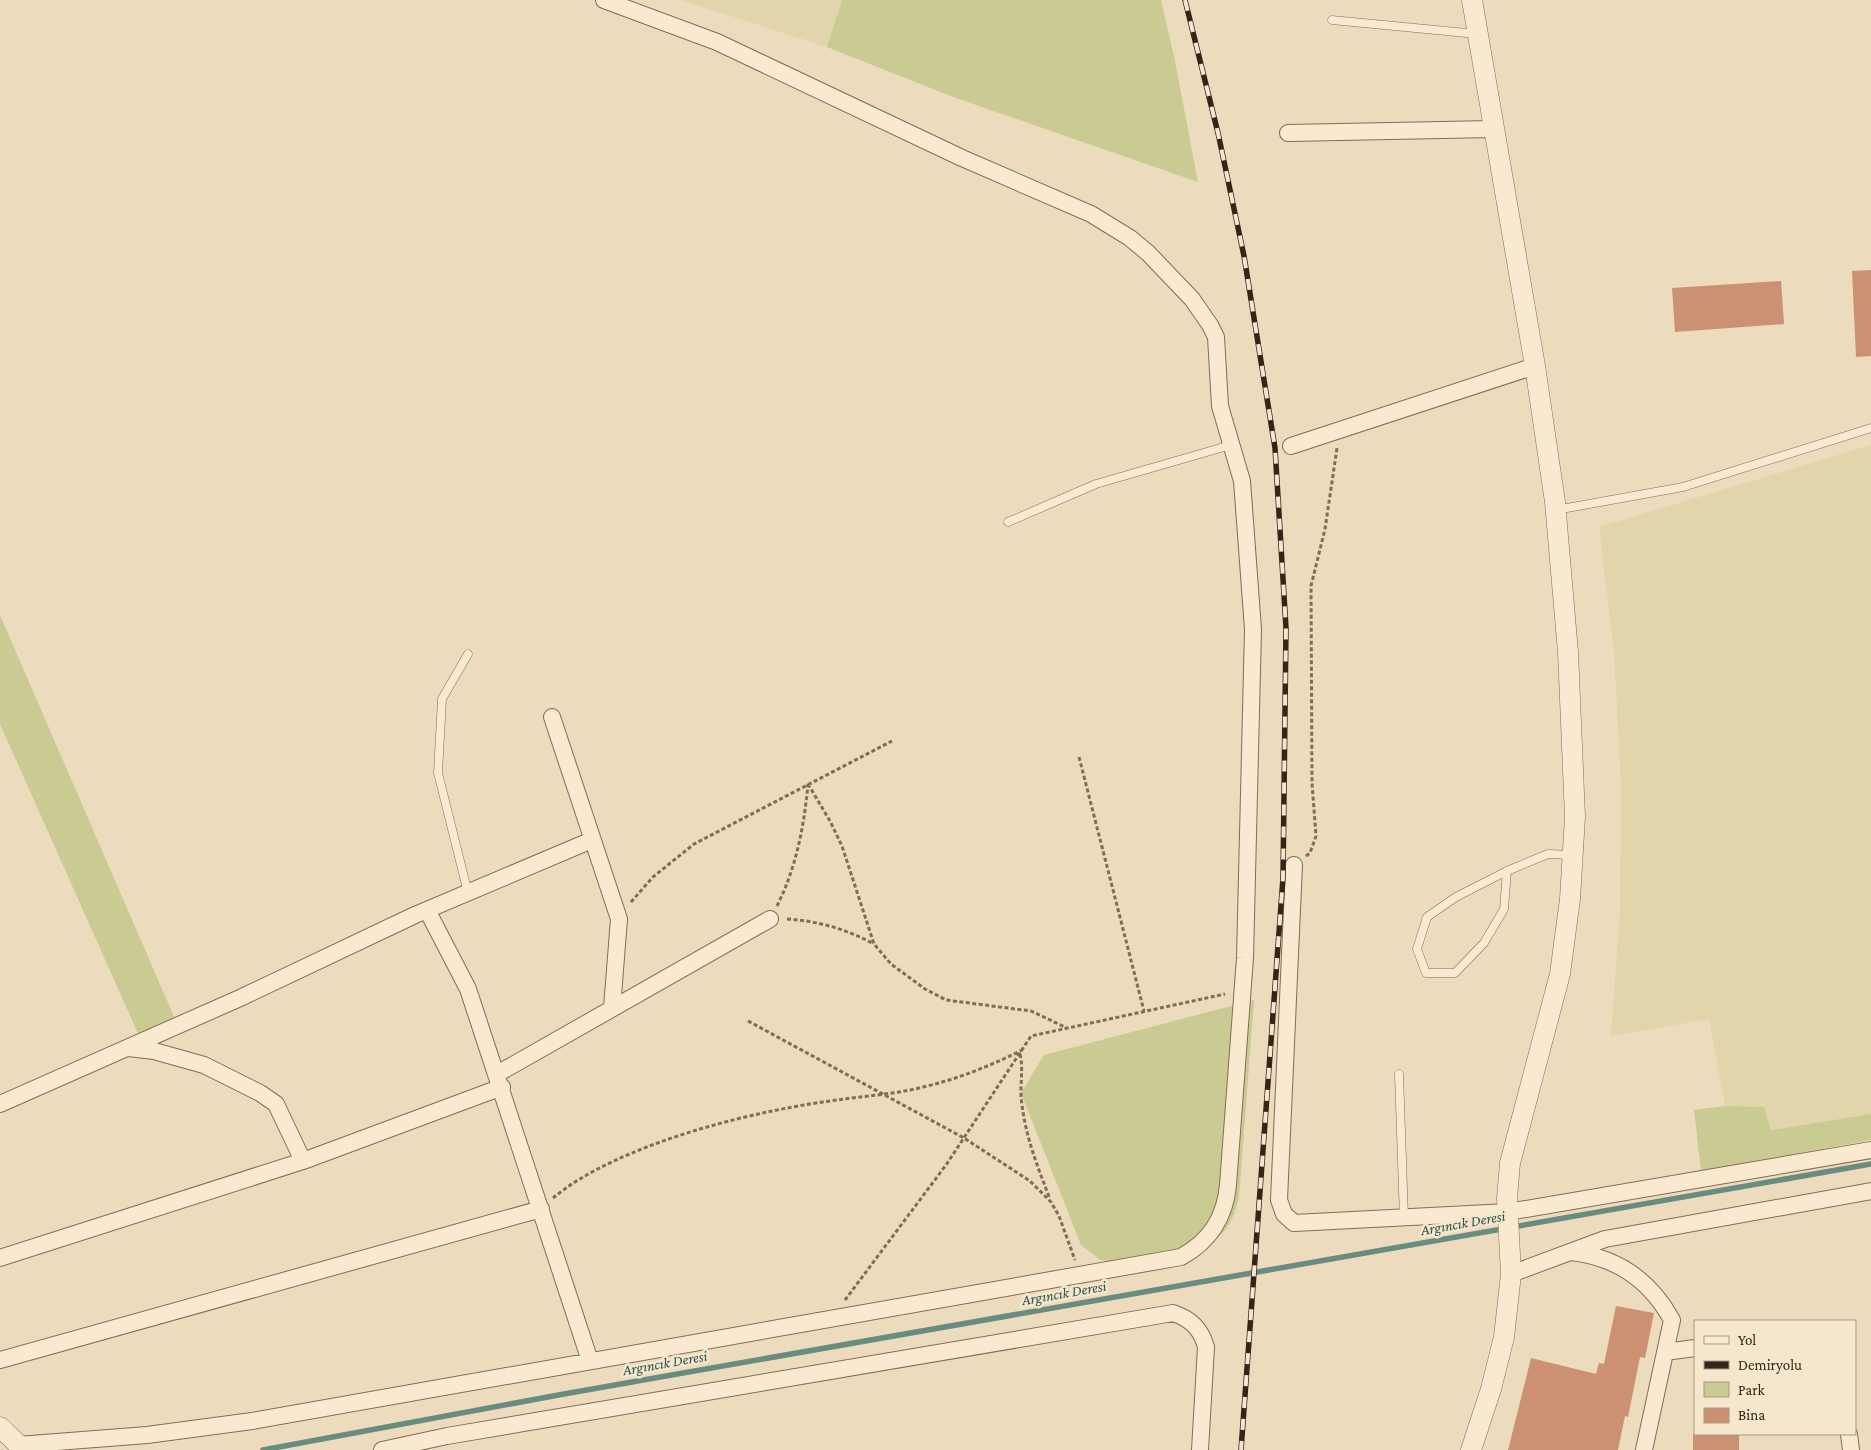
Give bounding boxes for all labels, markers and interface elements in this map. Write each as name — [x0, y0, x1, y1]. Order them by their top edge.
water label: Argıncık Deresi — [1419, 1208, 1508, 1239]
water label: Argıncık Deresi — [1020, 1278, 1109, 1309]
legend — [1694, 1320, 1856, 1435]
text: Yol — [1738, 1332, 1756, 1348]
water label: Argıncık Deresi — [621, 1348, 710, 1379]
text: Demiryolu — [1738, 1357, 1802, 1374]
text: Park — [1738, 1382, 1765, 1398]
text: Bina — [1738, 1407, 1765, 1423]

